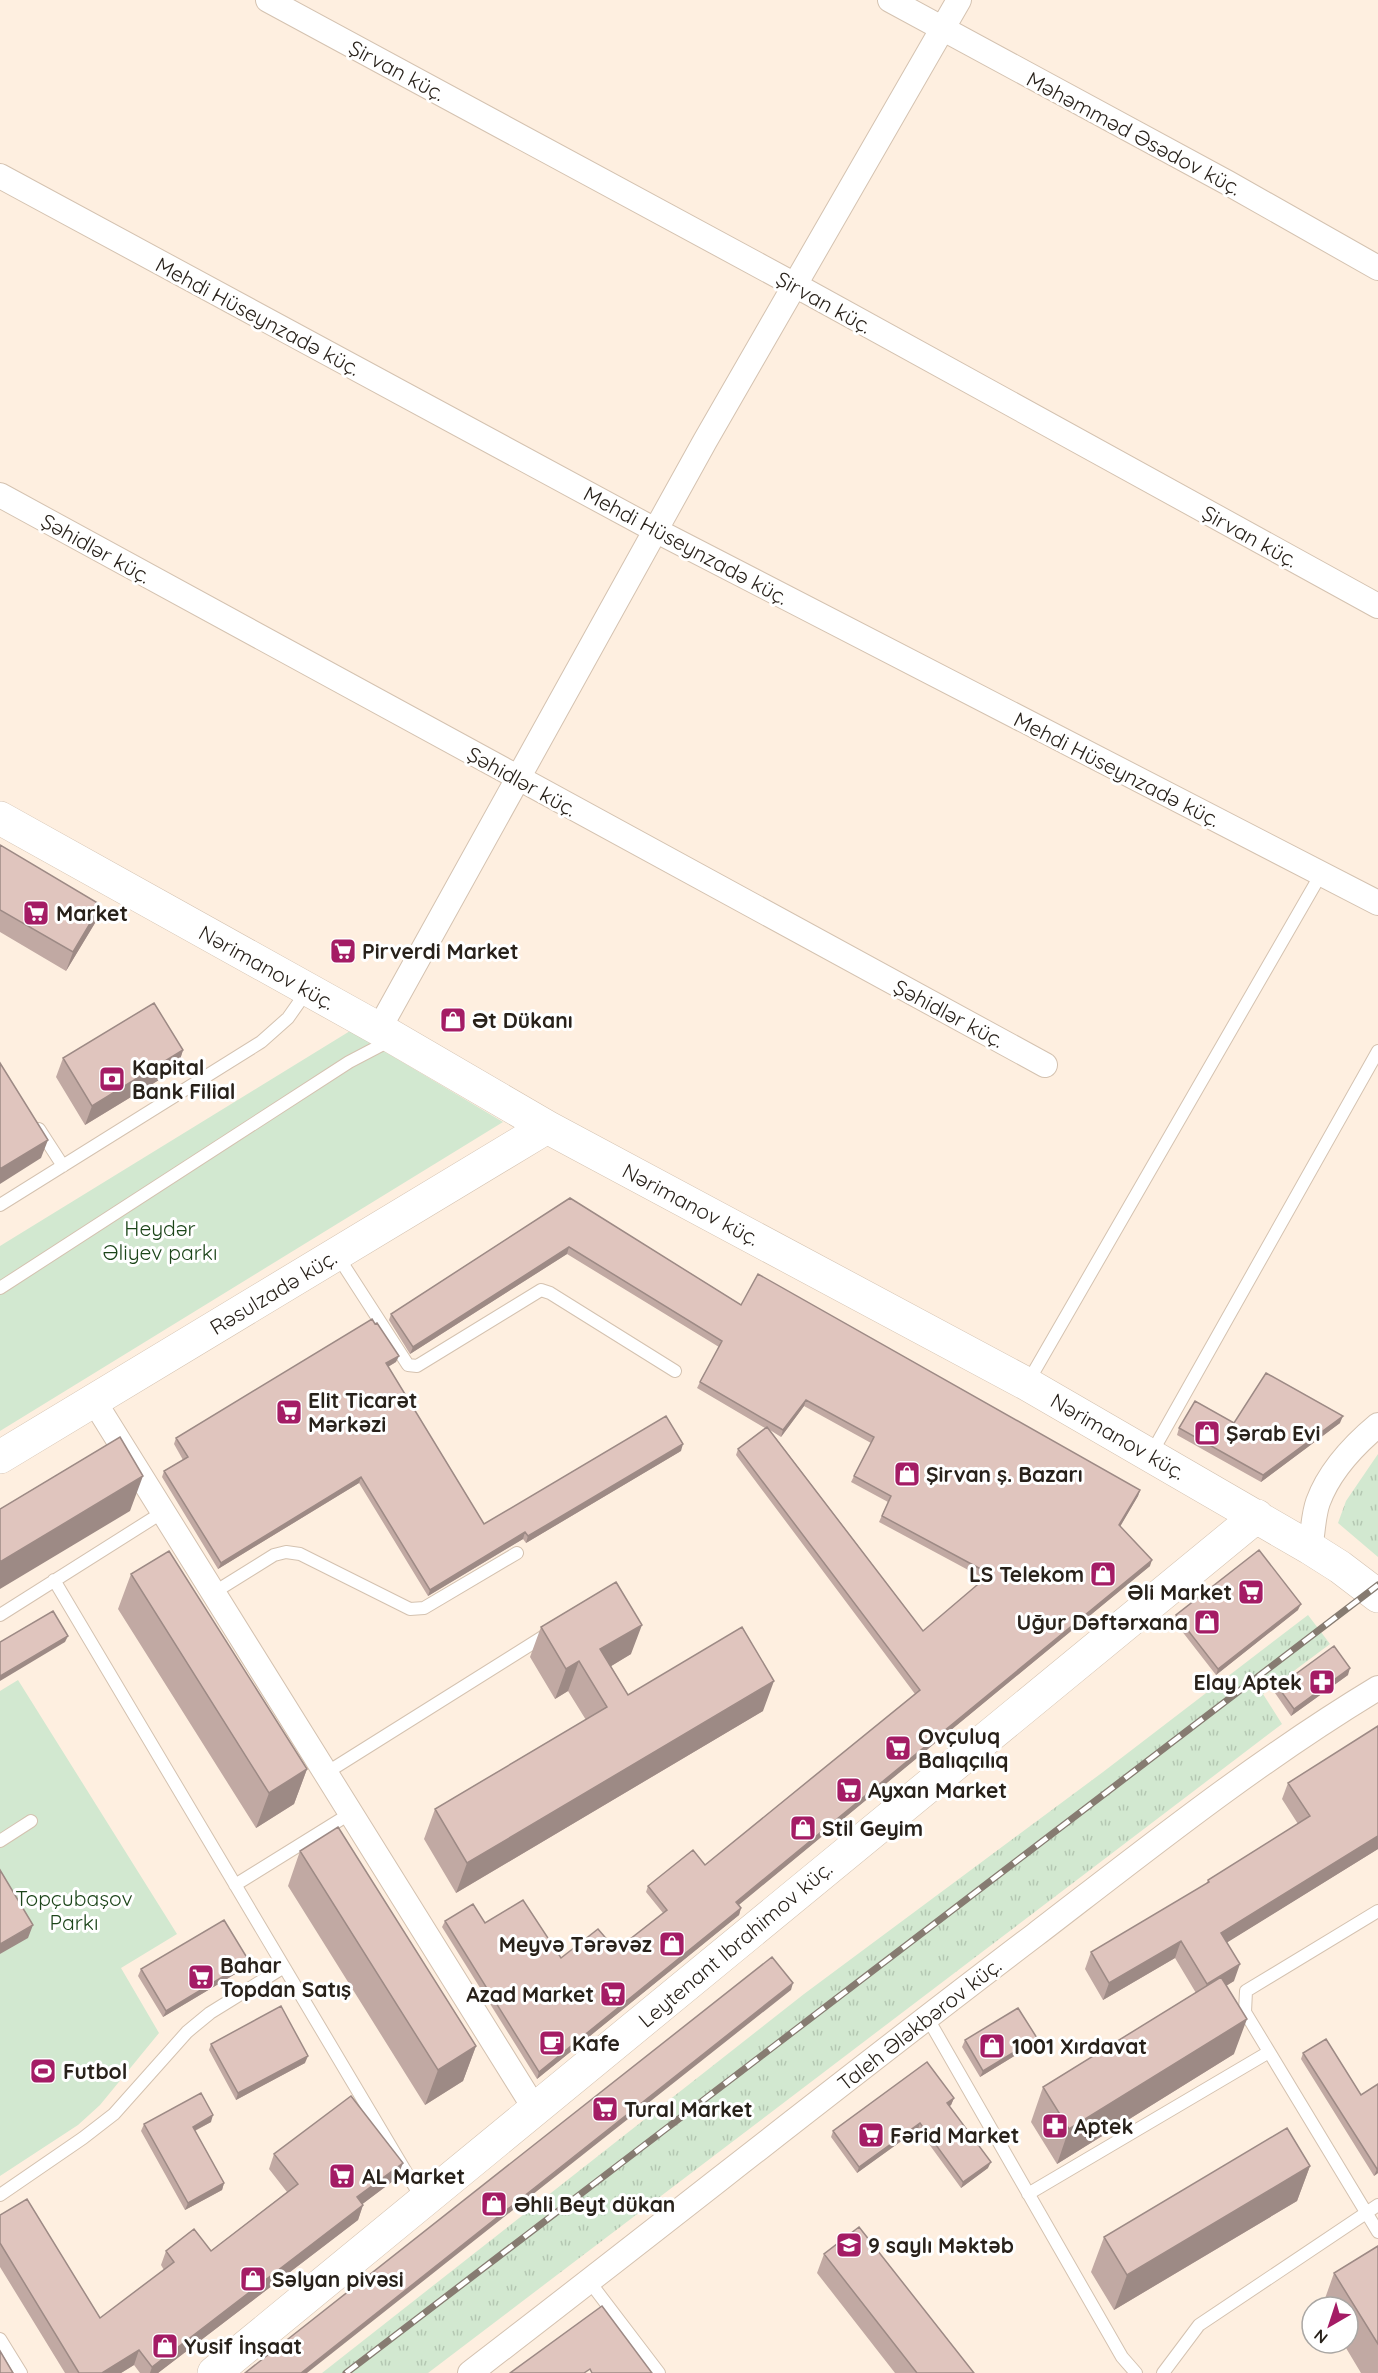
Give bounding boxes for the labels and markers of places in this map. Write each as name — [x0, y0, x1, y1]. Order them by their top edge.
supermarket icon: Market — [21, 898, 51, 928]
place label: Market — [56, 900, 128, 926]
supermarket icon: Pirverdi Market — [328, 936, 358, 966]
place label: Pirverdi Market — [362, 938, 519, 964]
shop icon: Ət Dükanı — [438, 1005, 468, 1035]
place label: Ət Dükanı — [472, 1007, 573, 1033]
place label: Kapital Bank Filial — [132, 1054, 236, 1104]
bank icon: Kapital Bank Filial — [97, 1064, 127, 1094]
place label: Elit Ticarət Mərkəzi — [308, 1387, 417, 1437]
supermarket icon: Elit Ticarət Mərkəzi — [274, 1397, 304, 1427]
shop icon: Şərab Evi — [1192, 1418, 1222, 1448]
place label: Şərab Evi — [1226, 1420, 1321, 1446]
shop icon: Şirvan ş. Bazarı — [892, 1459, 922, 1489]
place label: Şirvan ş. Bazarı — [926, 1461, 1083, 1487]
shop icon: LS Telekom — [1088, 1559, 1118, 1589]
place label: LS Telekom — [969, 1561, 1084, 1587]
supermarket icon: Əli Market — [1236, 1577, 1266, 1607]
place label: Əli Market — [1127, 1579, 1232, 1605]
shop icon: Uğur Dəftərxana — [1192, 1607, 1222, 1637]
place label: Uğur Dəftərxana — [1017, 1609, 1188, 1635]
pharmacy icon: Elay Aptek — [1307, 1667, 1337, 1697]
place label: Elay Aptek — [1193, 1669, 1302, 1695]
place label: Ovçuluq Balıqçılıq — [918, 1723, 1008, 1773]
supermarket icon: Ovçuluq Balıqçılıq — [883, 1733, 913, 1763]
supermarket icon: Ayxan Market — [834, 1775, 864, 1805]
place label: Ayxan Market — [868, 1777, 1007, 1803]
shop icon: Stil Geyim — [788, 1813, 818, 1843]
place label: Stil Geyim — [822, 1815, 923, 1841]
shop icon: Meyvə Tərəvəz — [657, 1929, 687, 1959]
place label: Meyvə Tərəvəz — [499, 1931, 652, 1957]
place label: Bahar Topdan Satış — [220, 1952, 351, 2002]
supermarket icon: Bahar Topdan Satış — [186, 1962, 216, 1992]
supermarket icon: Azad Market — [598, 1979, 628, 2009]
place label: Azad Market — [466, 1981, 594, 2007]
cafe icon: Kafe — [537, 2028, 567, 2058]
place label: Kafe — [572, 2030, 620, 2056]
shop icon: 1001 Xırdavat — [977, 2031, 1007, 2061]
place label: 1001 Xırdavat — [1012, 2033, 1147, 2059]
sports icon: Futbol — [28, 2056, 58, 2086]
place label: Futbol — [63, 2058, 127, 2084]
supermarket icon: Tural Market — [590, 2094, 620, 2124]
place label: Tural Market — [624, 2096, 753, 2122]
pharmacy icon: Aptek — [1040, 2111, 1070, 2141]
place label: Aptek — [1074, 2113, 1133, 2139]
supermarket icon: Fərid Market — [856, 2120, 886, 2150]
place label: Fərid Market — [890, 2122, 1019, 2148]
supermarket icon: AL Market — [327, 2161, 357, 2191]
place label: AL Market — [362, 2163, 465, 2189]
shop icon: Əhli Beyt dükan — [479, 2189, 509, 2219]
place label: Əhli Beyt dükan — [514, 2191, 675, 2217]
school or university icon: 9 saylı Məktəb — [834, 2230, 864, 2260]
place label: 9 saylı Məktəb — [868, 2232, 1014, 2258]
shop icon: Səlyan pivəsi — [238, 2264, 268, 2294]
place label: Səlyan pivəsi — [272, 2266, 404, 2292]
shop icon: Yusif İnşaat — [150, 2331, 180, 2361]
place label: Yusif İnşaat — [184, 2333, 302, 2359]

